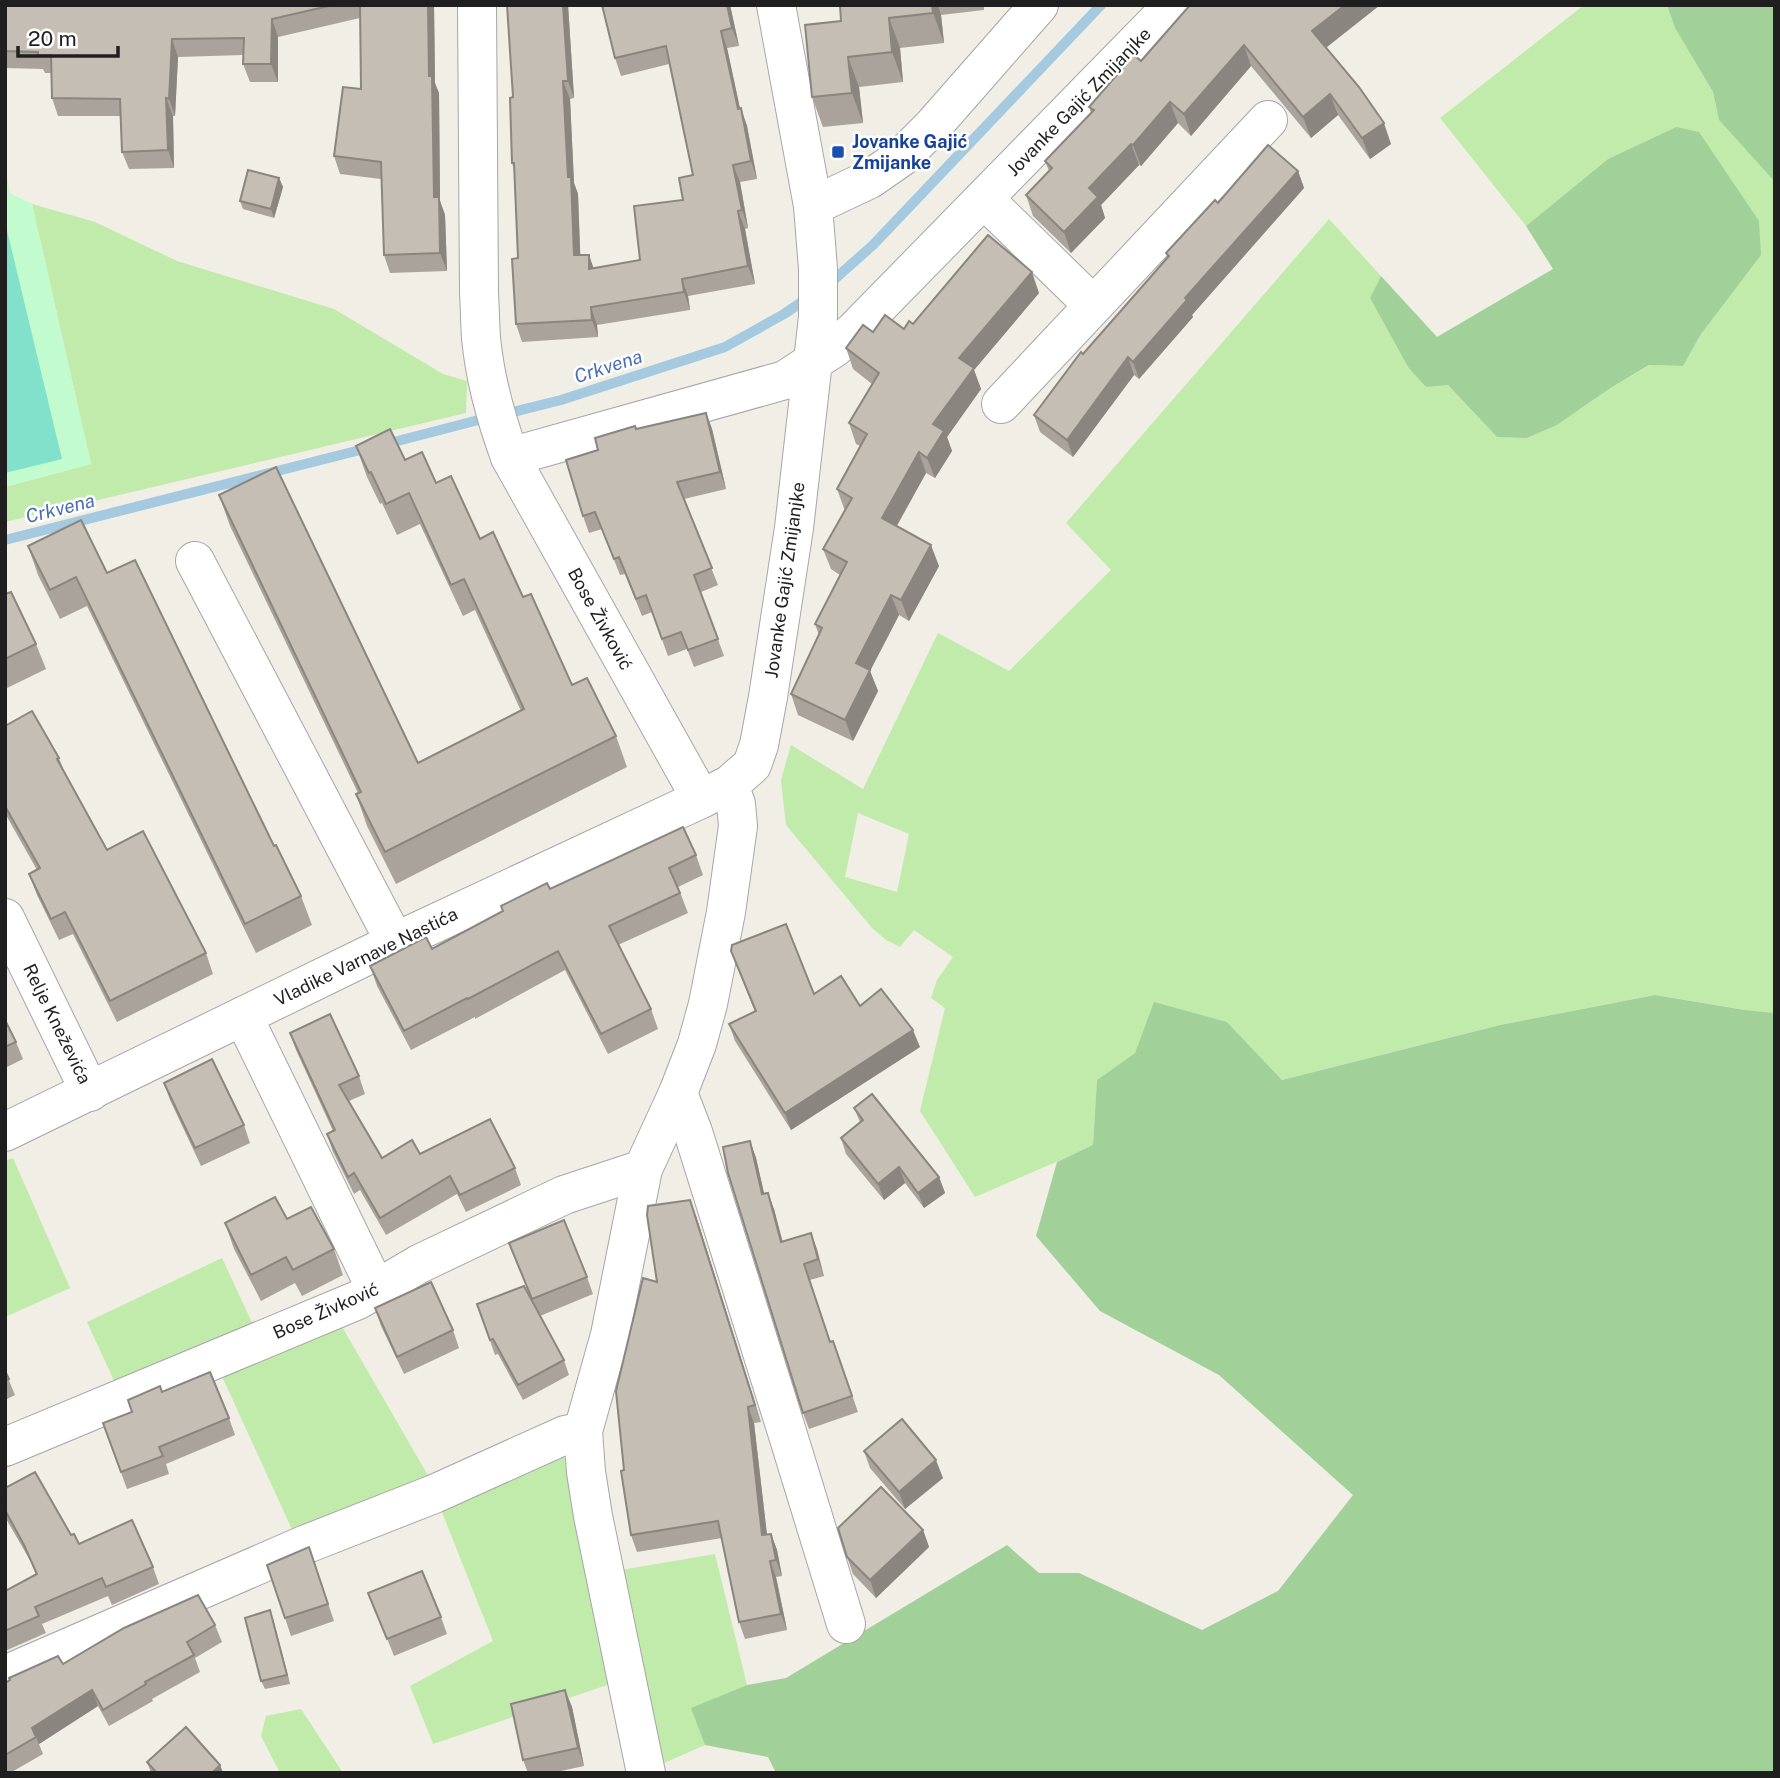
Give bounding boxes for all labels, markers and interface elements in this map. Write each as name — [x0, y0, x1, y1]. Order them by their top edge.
scale bar — [18, 14, 117, 58]
street label: Jovanke Gajić Zmijanjke — [1002, 23, 1155, 180]
text: 20 m — [28, 26, 77, 51]
place label: Jovanke Gajić Zmijanke — [852, 131, 967, 173]
marker: Jovanke Gajić Zmijanke — [830, 144, 846, 160]
water label: Crkvena — [571, 345, 645, 387]
street label: Jovanke Gajić Zmijanjke — [760, 481, 809, 679]
water label: Crkvena — [23, 489, 97, 527]
street label: Bose Živković — [564, 564, 637, 673]
street label: Vladike Varnave Nastića — [271, 903, 461, 1010]
street label: Relje Kneževića — [19, 960, 96, 1087]
street label: Bose Živković — [270, 1278, 382, 1343]

